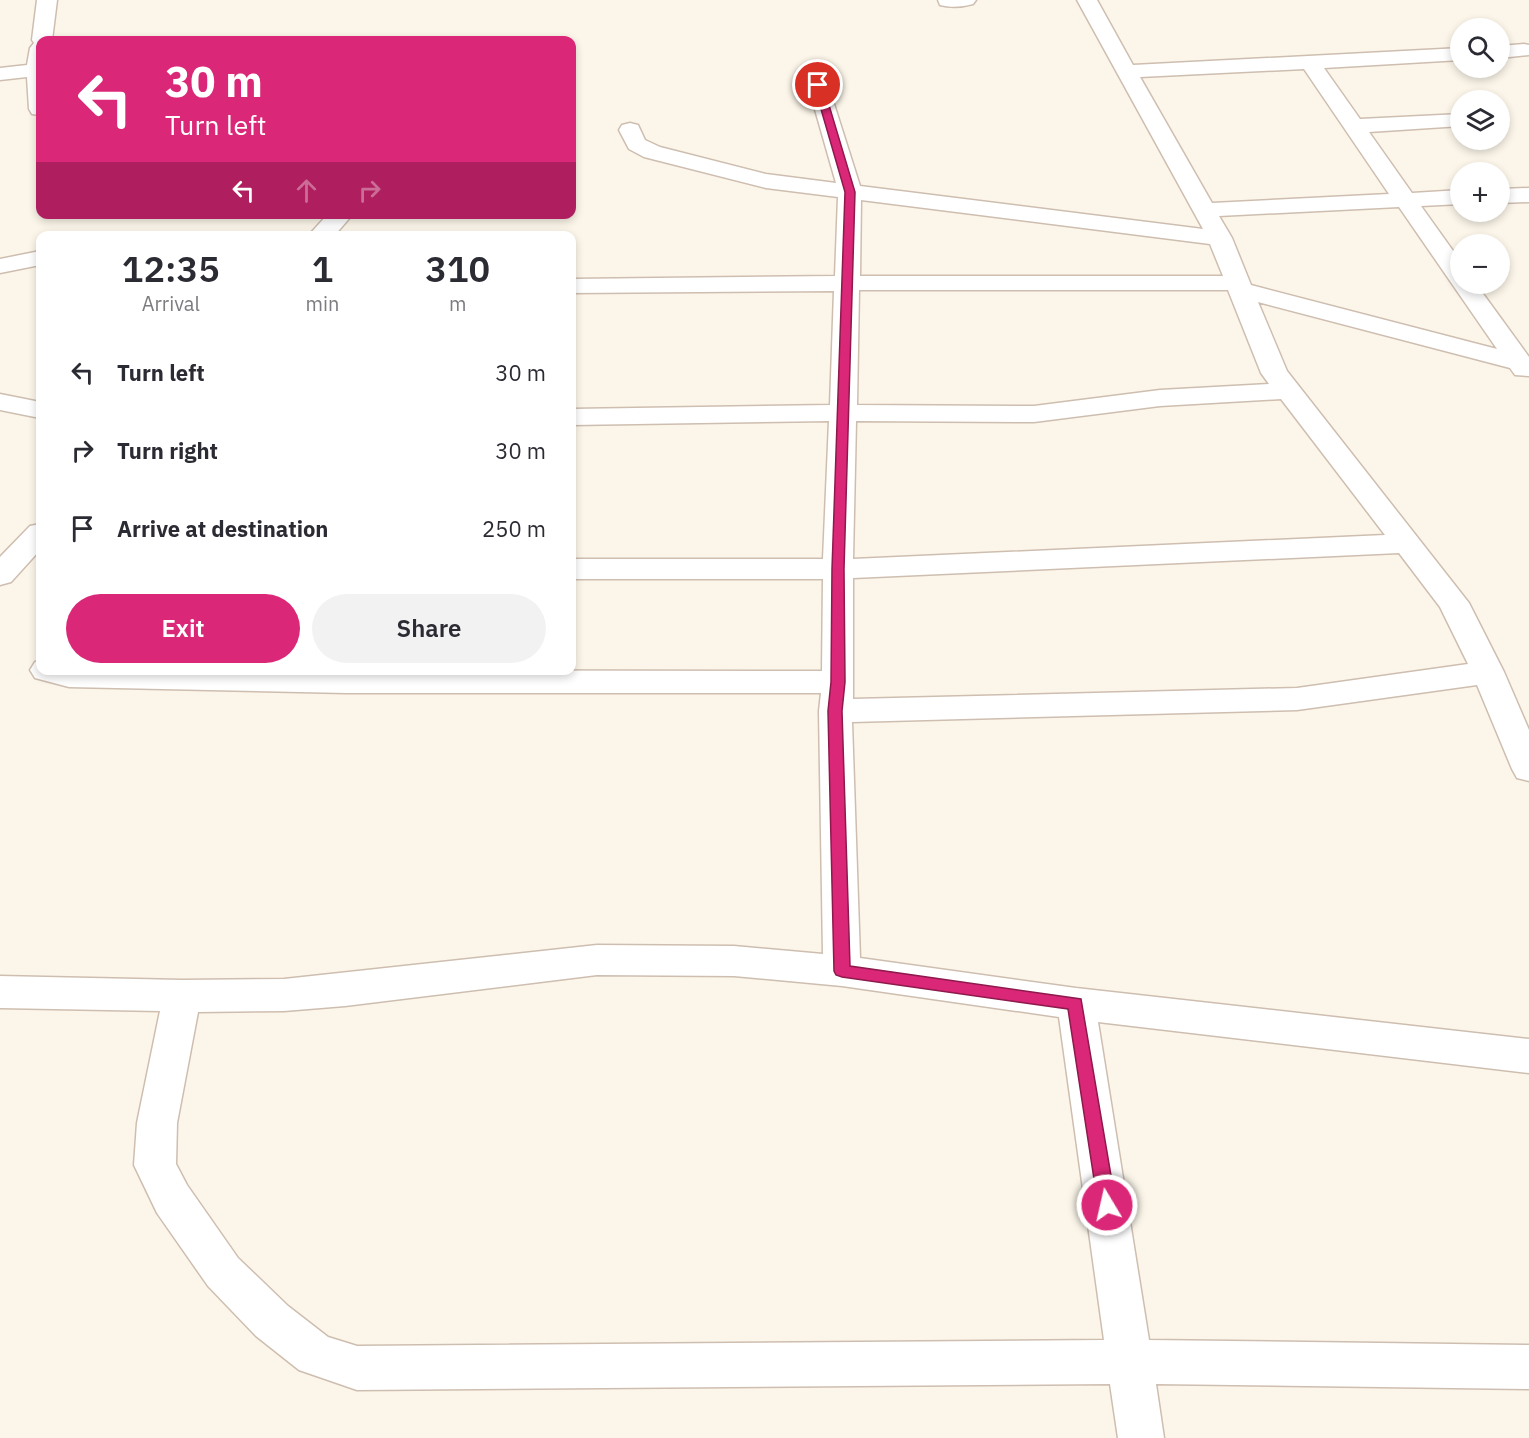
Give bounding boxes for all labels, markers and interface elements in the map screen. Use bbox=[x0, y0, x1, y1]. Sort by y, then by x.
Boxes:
map controls bbox=[1450, 18, 1510, 294]
button: search bbox=[1450, 18, 1510, 78]
text: 30 m bbox=[165, 54, 263, 109]
pin bbox=[792, 59, 843, 110]
icon: left bbox=[66, 60, 144, 138]
icon: arrive bbox=[801, 68, 834, 101]
button: layers bbox=[1450, 90, 1510, 150]
text: Turn left bbox=[165, 107, 266, 142]
button: + bbox=[1450, 162, 1510, 222]
icon: left bbox=[227, 174, 260, 207]
icon: ahead bbox=[290, 174, 323, 207]
icon: right bbox=[353, 174, 386, 207]
button: − bbox=[1450, 234, 1510, 294]
text: 12:35 bbox=[122, 245, 220, 292]
text: 1 bbox=[312, 245, 333, 292]
text: 310 bbox=[425, 245, 490, 292]
text: Arrival bbox=[142, 290, 200, 317]
text: min bbox=[306, 290, 339, 317]
text: m bbox=[449, 290, 466, 317]
icon: left bbox=[66, 356, 99, 389]
text: Turn left bbox=[117, 358, 205, 387]
text: 30 m bbox=[495, 358, 546, 387]
icon: right bbox=[66, 434, 99, 467]
text: Turn right bbox=[117, 436, 218, 465]
text: 30 m bbox=[495, 436, 546, 465]
icon: arrive bbox=[66, 512, 99, 545]
text: Arrive at destination bbox=[117, 514, 328, 543]
text: 250 m bbox=[482, 514, 546, 543]
button: Exit bbox=[66, 594, 300, 663]
button: Share bbox=[312, 594, 546, 663]
position arrow bbox=[1075, 1173, 1139, 1237]

